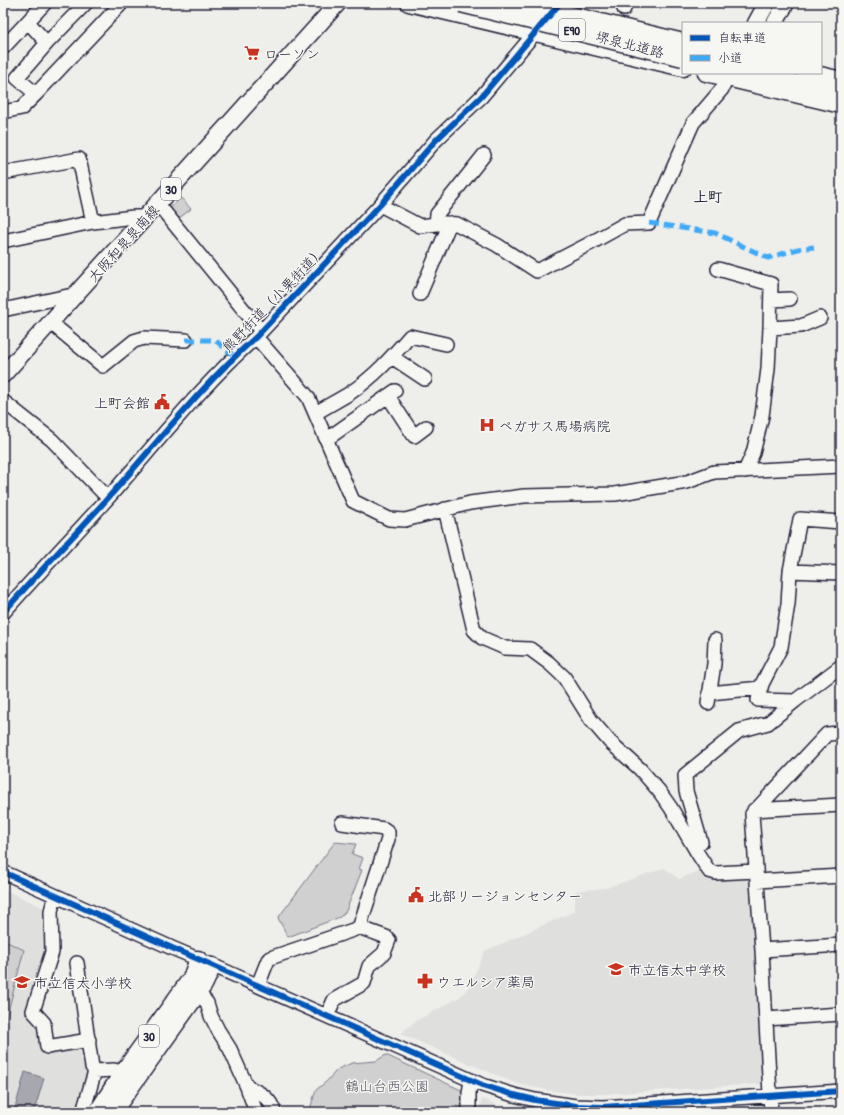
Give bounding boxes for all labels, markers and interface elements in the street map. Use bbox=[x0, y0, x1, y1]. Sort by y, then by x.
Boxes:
road number: E90 bbox=[559, 19, 585, 41]
legend bbox=[682, 22, 822, 74]
street label: 堺泉北道路 bbox=[594, 26, 666, 62]
text: 自転車道 bbox=[718, 29, 766, 46]
supermarket icon: ローソン bbox=[243, 44, 261, 62]
place label: ローソン bbox=[264, 44, 320, 63]
text: 小道 bbox=[718, 49, 742, 66]
road number: 30 bbox=[161, 178, 181, 200]
district label: 上町 bbox=[693, 186, 723, 207]
street label: 大阪和泉泉南線 bbox=[83, 200, 163, 286]
street label: 熊野街道（小栗街道） bbox=[218, 242, 328, 356]
place label: 上町会館 bbox=[94, 393, 150, 412]
public building icon: 上町会館 bbox=[153, 393, 171, 411]
hospital icon: ペガサス馬場病院 bbox=[478, 416, 496, 434]
place label: ペガサス馬場病院 bbox=[499, 416, 610, 435]
public building icon: 北部リージョンセンター bbox=[407, 886, 425, 904]
place label: 北部リージョンセンター bbox=[428, 886, 582, 905]
school or university icon: 市立信太中学校 bbox=[607, 960, 625, 978]
place label: 市立信太中学校 bbox=[628, 960, 726, 979]
pharmacy icon: ウエルシア薬局 bbox=[416, 972, 434, 990]
place label: ウエルシア薬局 bbox=[437, 972, 535, 991]
school or university icon: 市立信太小学校 bbox=[13, 973, 31, 991]
place label: 市立信太小学校 bbox=[34, 973, 132, 992]
road number: 30 bbox=[139, 1025, 159, 1047]
park label: 鶴山台西公園 bbox=[345, 1076, 429, 1095]

